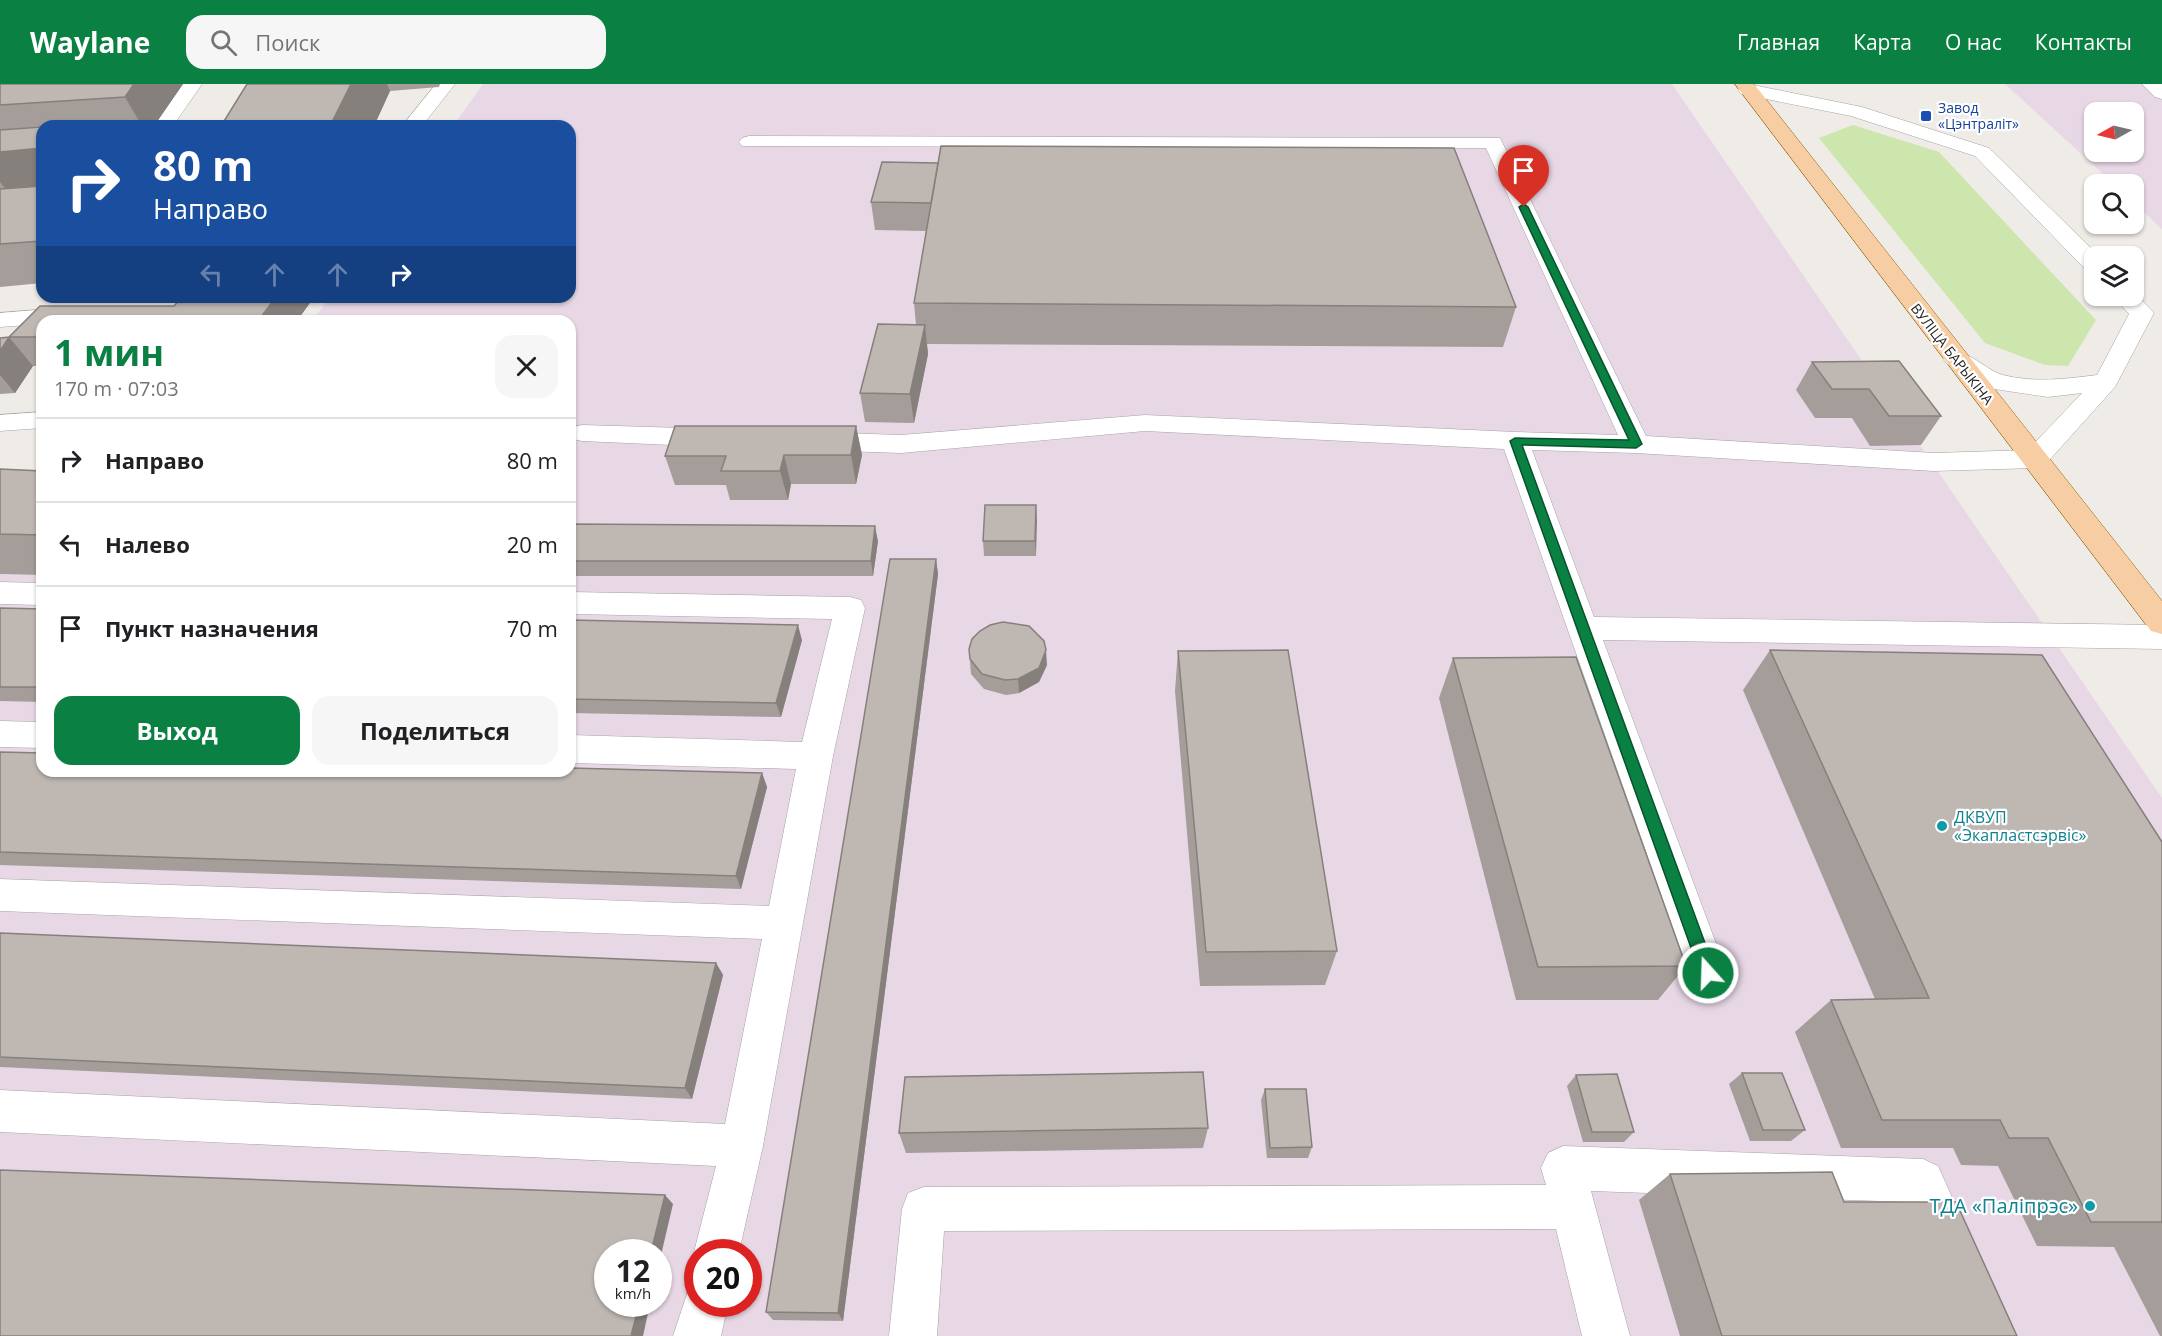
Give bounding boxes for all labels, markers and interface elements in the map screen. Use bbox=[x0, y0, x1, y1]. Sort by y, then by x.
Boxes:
search box bbox=[186, 15, 606, 69]
text: Waylane bbox=[30, 23, 150, 61]
icon: search bbox=[207, 26, 240, 59]
text: Поиск bbox=[255, 27, 320, 57]
text: Главная bbox=[1737, 28, 1820, 56]
text: Карта bbox=[1853, 28, 1912, 56]
text: О нас bbox=[1945, 28, 2002, 56]
text: Контакты bbox=[2035, 28, 2132, 56]
place label: Завод «Цэнтраліт» bbox=[1938, 98, 2019, 133]
north arrow bbox=[2084, 102, 2144, 162]
map controls bbox=[2084, 102, 2144, 306]
marker: Завод «Цэнтраліт» bbox=[1919, 109, 1933, 123]
text: 80 m bbox=[153, 136, 253, 193]
icon: right bbox=[54, 144, 132, 222]
pin bbox=[1498, 145, 1549, 207]
icon: arrive bbox=[1507, 154, 1540, 187]
button: search bbox=[2084, 174, 2144, 234]
text: Направо bbox=[153, 190, 268, 227]
button: layers bbox=[2084, 246, 2144, 306]
icon: left bbox=[195, 258, 228, 291]
icon: ahead bbox=[258, 258, 291, 291]
icon: ahead bbox=[321, 258, 354, 291]
icon: right bbox=[384, 258, 417, 291]
street label: ВУЛІЦА БАРЫКІНА bbox=[1907, 299, 1998, 408]
text: 1 мин bbox=[54, 328, 164, 377]
button: close bbox=[495, 335, 558, 398]
text: 170 m · 07:03 bbox=[54, 375, 179, 402]
icon: right bbox=[54, 444, 87, 477]
text: Направо bbox=[105, 445, 204, 475]
text: 80 m bbox=[507, 445, 558, 475]
icon: left bbox=[54, 528, 87, 561]
text: Налево bbox=[105, 529, 190, 559]
text: 20 m bbox=[507, 529, 558, 559]
icon: arrive bbox=[54, 612, 87, 645]
text: Пункт назначения bbox=[105, 613, 319, 643]
text: 70 m bbox=[507, 613, 558, 643]
button: Выход bbox=[54, 696, 300, 765]
button: Поделиться bbox=[312, 696, 558, 765]
place label: ДКВУП «Экапластсэрвіс» bbox=[1954, 806, 2087, 846]
marker: ДКВУП «Экапластсэрвіс» bbox=[1935, 819, 1949, 833]
position arrow bbox=[1676, 941, 1740, 1005]
place label: ТДА «Паліпрэс» bbox=[1929, 1192, 2078, 1219]
marker: ТДА «Паліпрэс» bbox=[2083, 1199, 2097, 1213]
speed limit sign: 20 bbox=[684, 1239, 762, 1317]
text: 12 bbox=[616, 1250, 650, 1291]
text: km/h bbox=[615, 1283, 651, 1303]

